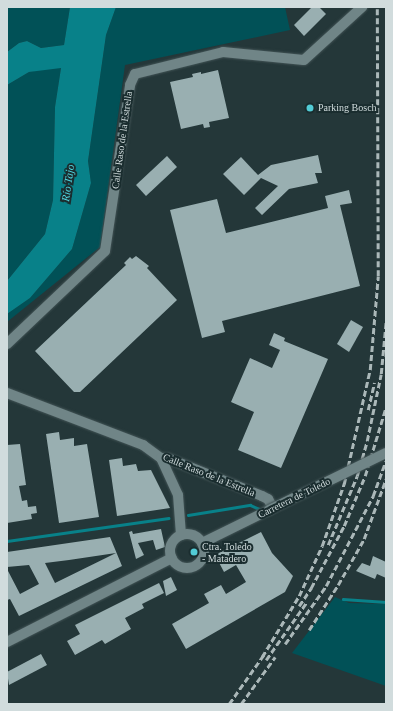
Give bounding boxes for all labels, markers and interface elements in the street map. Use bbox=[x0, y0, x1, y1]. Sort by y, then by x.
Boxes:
street label: Calle Raso de la Estrella bbox=[109, 90, 135, 190]
place label: Parking Bosch bbox=[318, 102, 377, 114]
marker: Parking Bosch bbox=[305, 103, 315, 113]
water label: Río Tajo bbox=[59, 164, 77, 202]
street label: Calle Raso de la Estrella bbox=[161, 451, 257, 499]
street label: Carretera de Toledo bbox=[256, 475, 332, 521]
place label: Ctra. Toledo - Matadero bbox=[202, 540, 252, 564]
marker: Ctra. Toledo - Matadero bbox=[189, 547, 199, 557]

